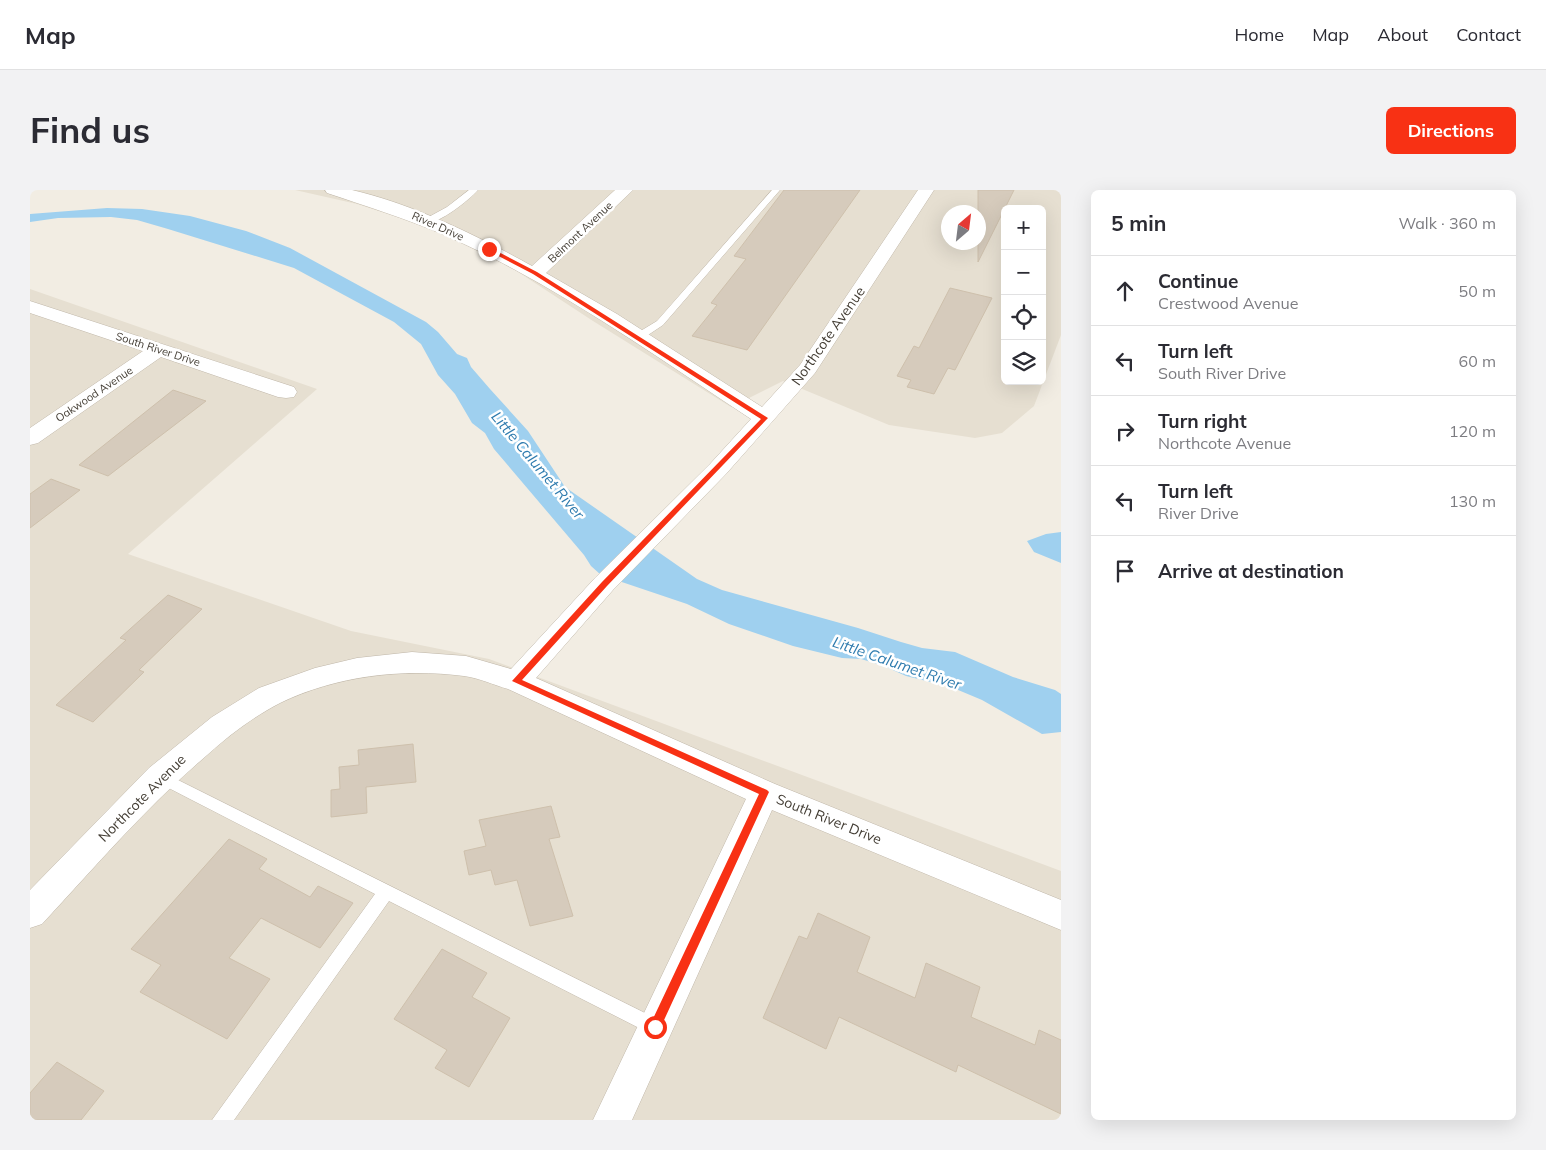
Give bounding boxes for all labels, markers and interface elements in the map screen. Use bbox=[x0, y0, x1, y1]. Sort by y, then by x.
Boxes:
text: Map bbox=[25, 20, 76, 50]
text: Home bbox=[1234, 23, 1284, 46]
text: Map bbox=[1312, 23, 1349, 46]
text: About bbox=[1377, 23, 1428, 46]
text: Contact bbox=[1456, 23, 1521, 46]
button: Directions bbox=[1386, 107, 1516, 154]
text: Find us bbox=[30, 108, 150, 152]
street label: Belmont Avenue bbox=[545, 198, 615, 266]
north arrow bbox=[941, 205, 986, 250]
map controls bbox=[1001, 205, 1046, 385]
button: + bbox=[1001, 205, 1046, 250]
street label: River Drive bbox=[410, 208, 466, 244]
text: 5 min bbox=[1111, 210, 1166, 236]
text: Walk · 360 m bbox=[1398, 213, 1496, 233]
route end bbox=[478, 238, 501, 261]
button: − bbox=[1001, 250, 1046, 295]
text: Continue bbox=[1158, 269, 1238, 293]
icon: ahead bbox=[1111, 277, 1139, 305]
text: 50 m bbox=[1459, 281, 1496, 301]
street label: Northcote Avenue bbox=[787, 283, 869, 389]
text: Crestwood Avenue bbox=[1158, 293, 1298, 313]
button: locate bbox=[1001, 295, 1046, 340]
street label: South River Drive bbox=[114, 329, 202, 369]
text: Turn left bbox=[1158, 339, 1233, 363]
button: layers bbox=[1001, 340, 1046, 385]
icon: left bbox=[1111, 347, 1139, 375]
text: 60 m bbox=[1459, 351, 1496, 371]
street label: Oakwood Avenue bbox=[53, 363, 135, 425]
text: South River Drive bbox=[1158, 363, 1286, 383]
water label: Little Calumet River bbox=[487, 407, 589, 523]
text: Turn right bbox=[1158, 409, 1247, 433]
icon: right bbox=[1111, 417, 1139, 445]
text: 120 m bbox=[1449, 421, 1496, 441]
text: Northcote Avenue bbox=[1158, 433, 1291, 453]
text: Turn left bbox=[1158, 479, 1233, 503]
icon: left bbox=[1111, 487, 1139, 515]
text: 130 m bbox=[1449, 491, 1496, 511]
text: River Drive bbox=[1158, 503, 1239, 523]
icon: arrive bbox=[1111, 557, 1139, 585]
text: Arrive at destination bbox=[1158, 559, 1344, 583]
water label: Little Calumet River bbox=[830, 632, 964, 694]
street label: Northcote Avenue bbox=[94, 750, 190, 846]
street label: South River Drive bbox=[774, 790, 884, 848]
route start bbox=[644, 1016, 667, 1039]

